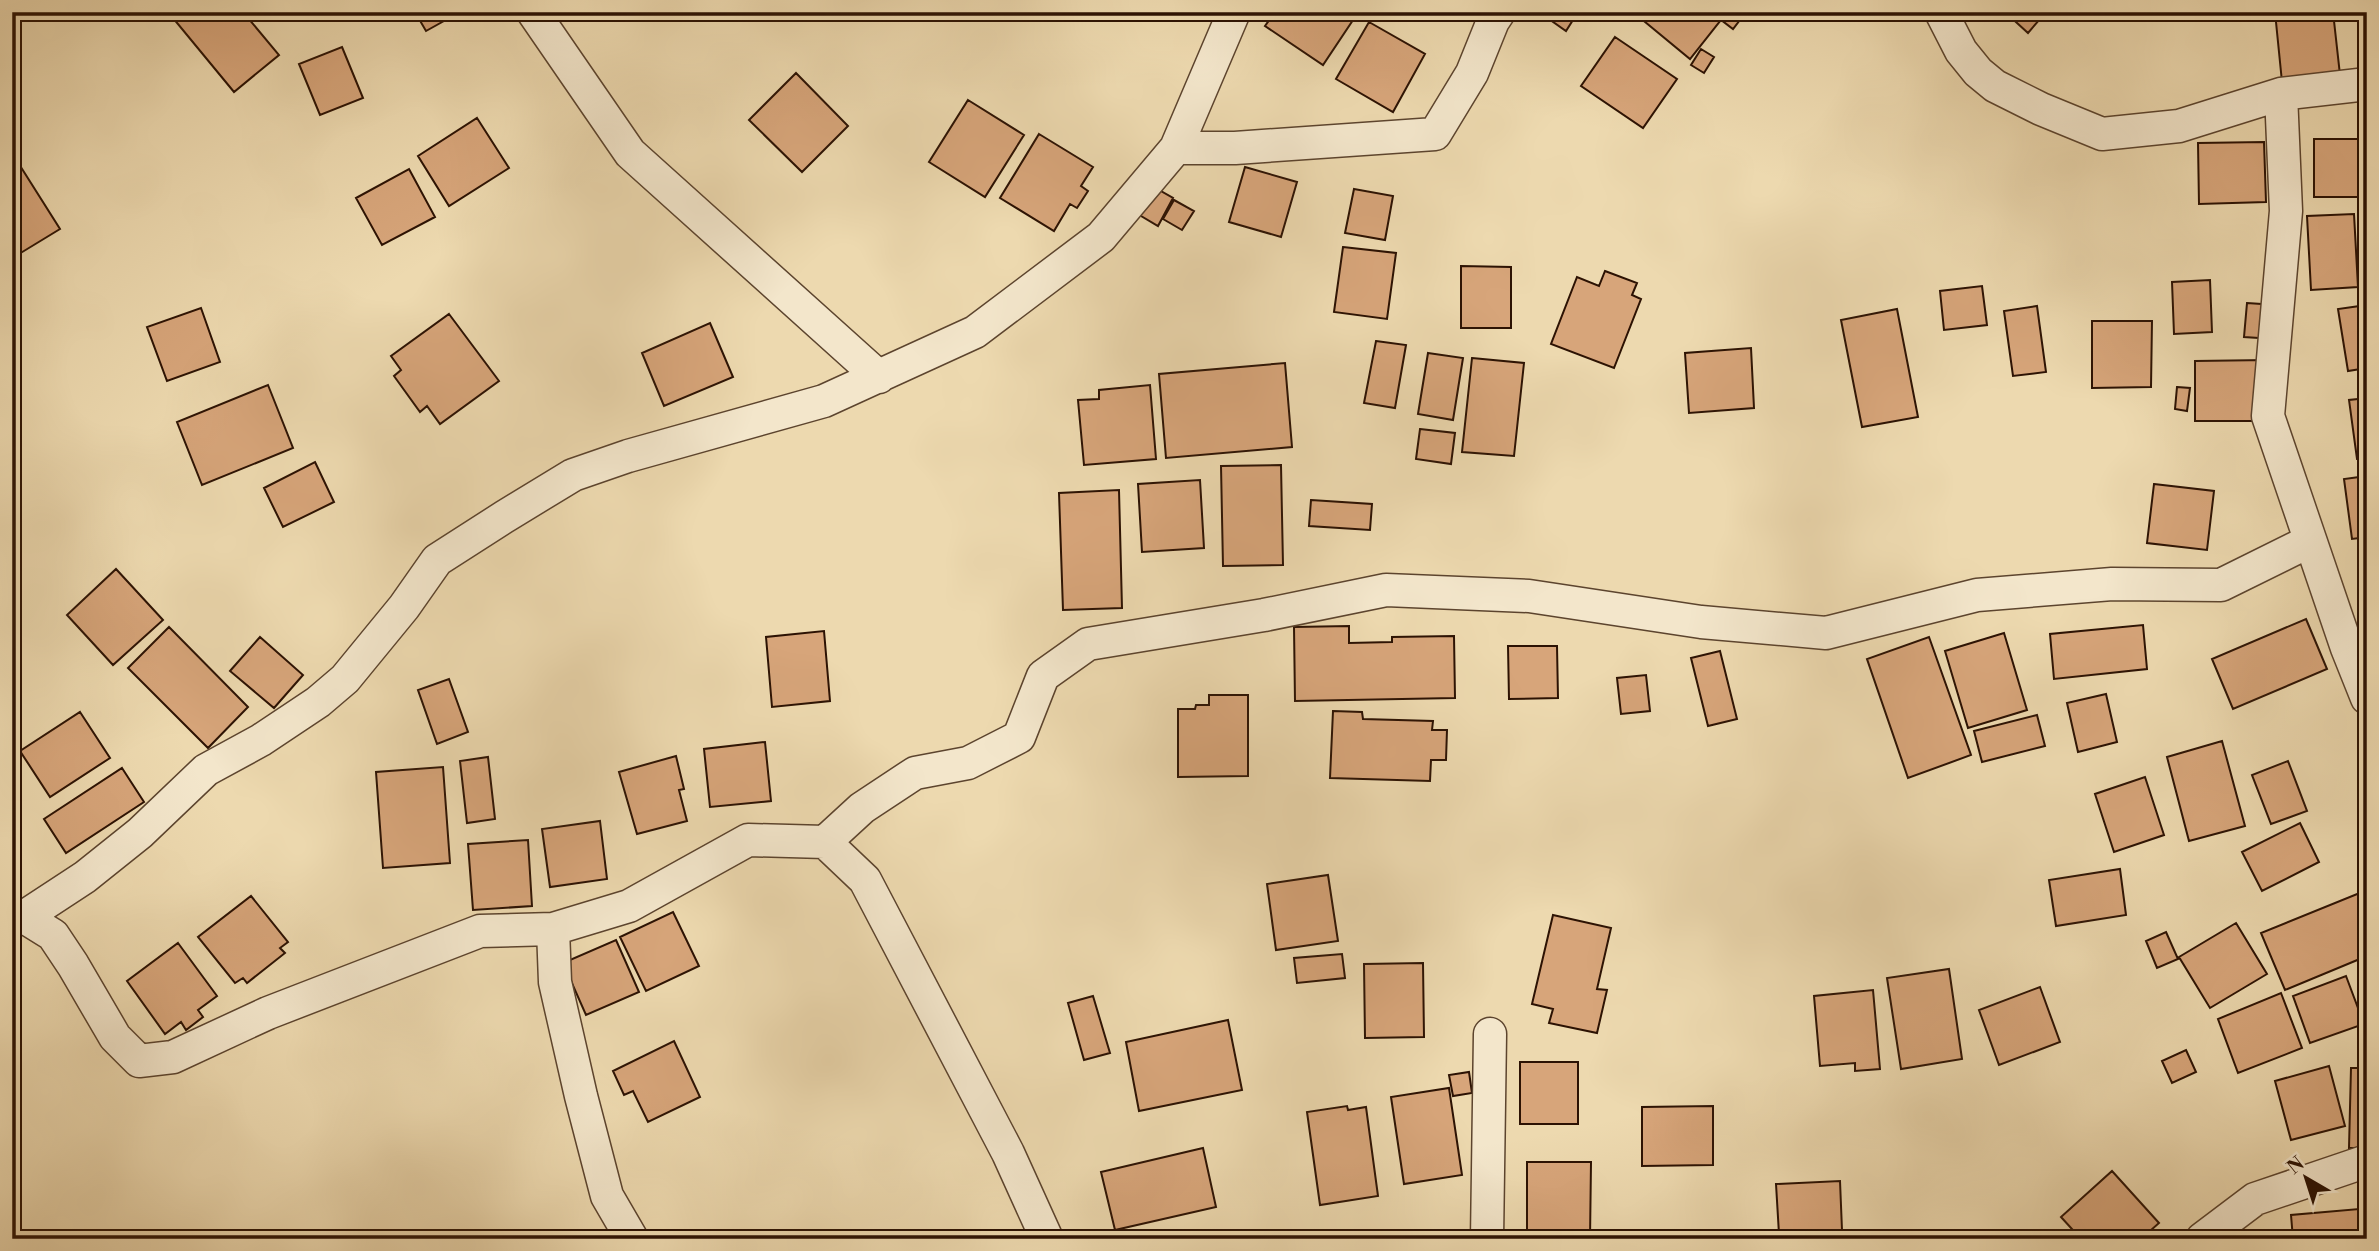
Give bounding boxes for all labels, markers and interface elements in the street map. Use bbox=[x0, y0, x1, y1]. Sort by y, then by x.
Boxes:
north arrow bbox=[2270, 1142, 2340, 1212]
text: N bbox=[2283, 1152, 2309, 1180]

